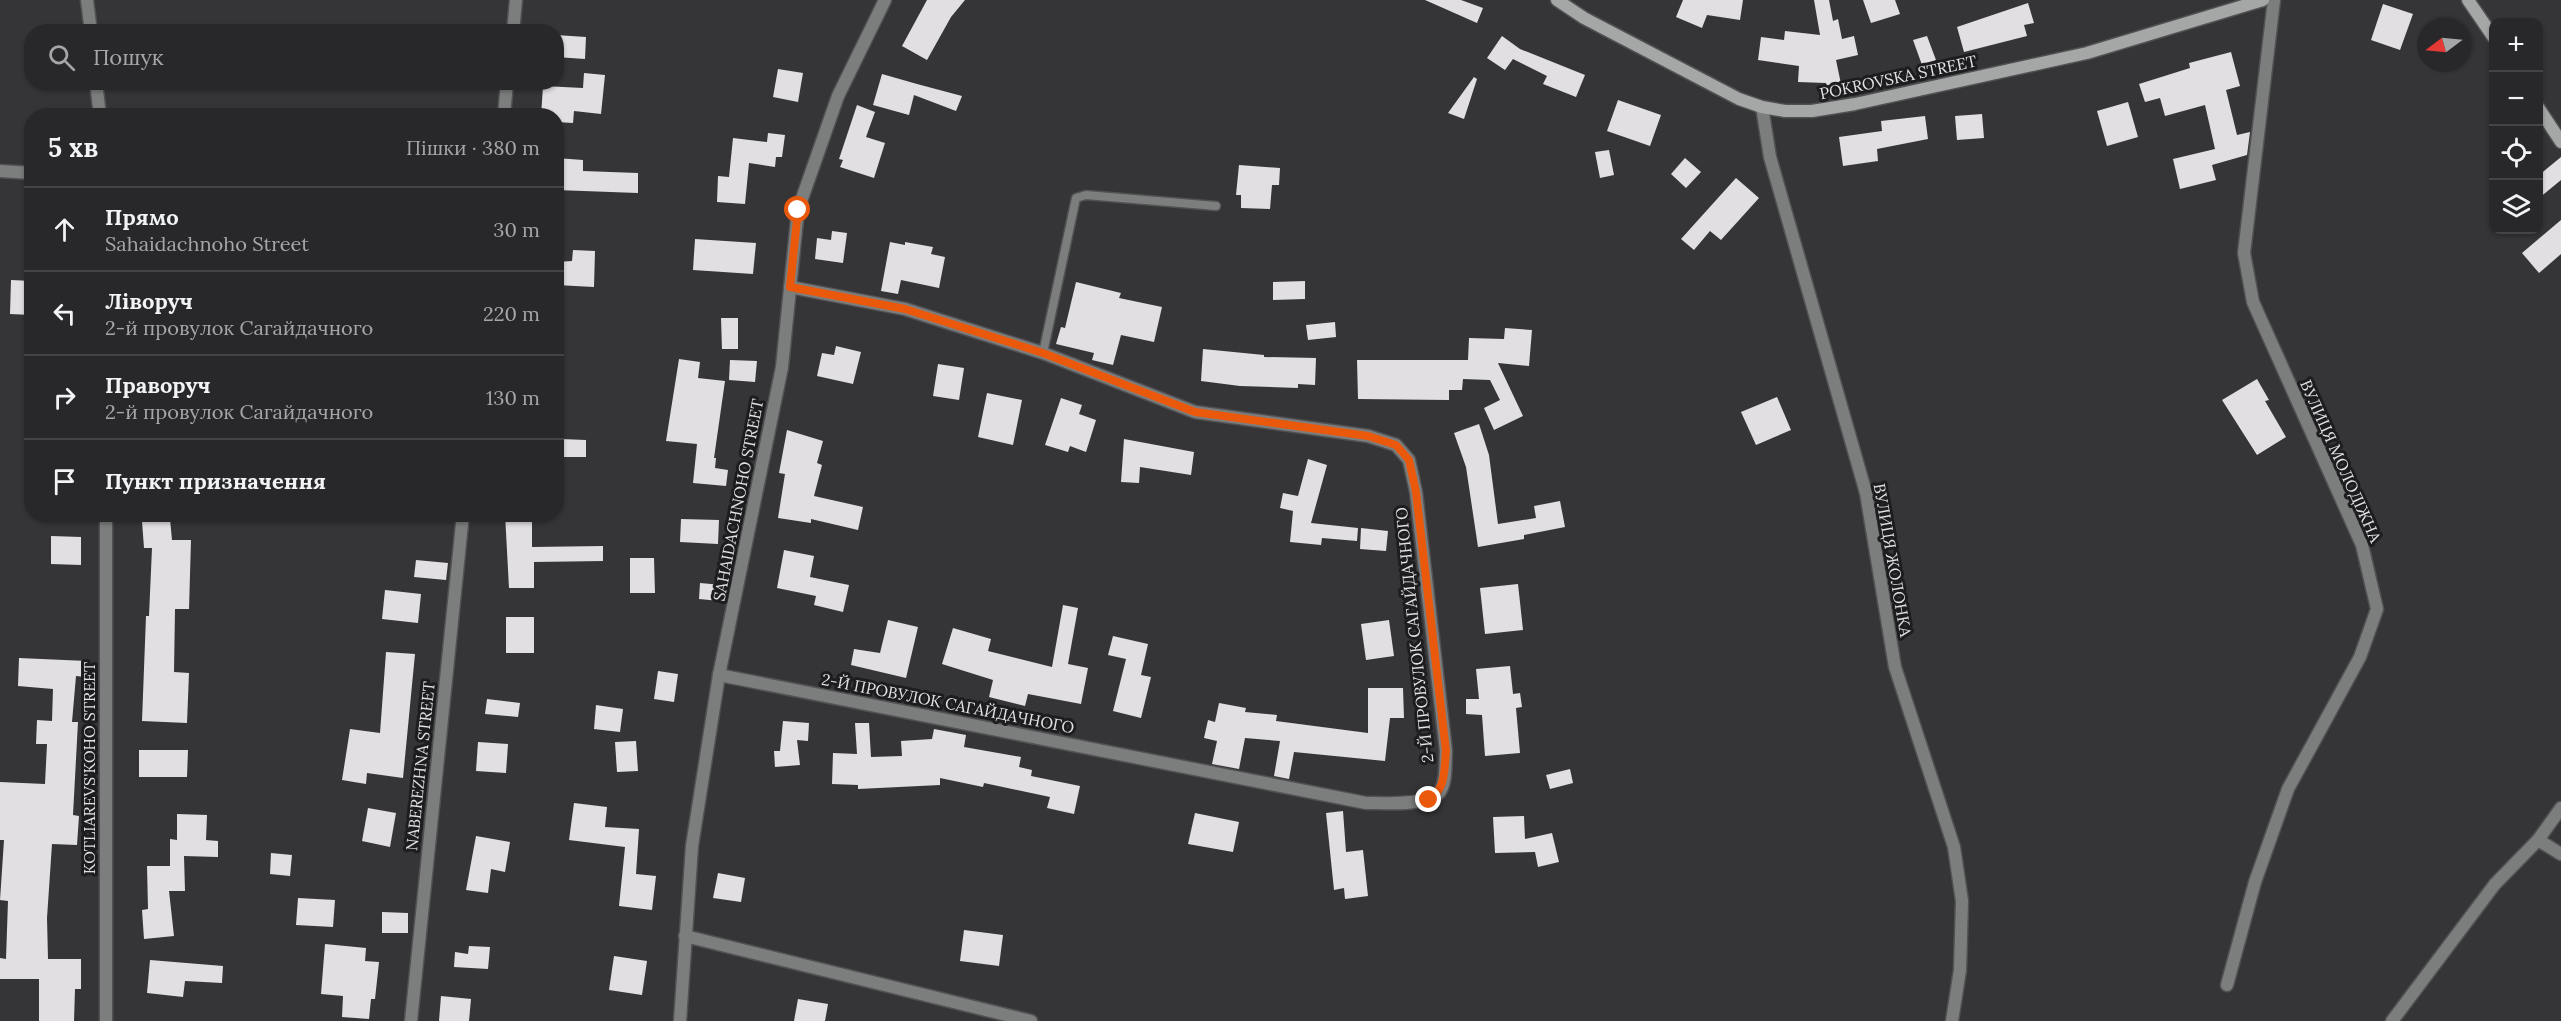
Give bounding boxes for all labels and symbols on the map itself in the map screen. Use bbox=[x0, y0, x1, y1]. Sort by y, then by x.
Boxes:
north arrow bbox=[2417, 18, 2471, 72]
street label: POKROVSKA STREET bbox=[1818, 51, 1978, 103]
route start bbox=[784, 196, 810, 222]
street label: ВУЛИЦЯ МОЛОДІЖНА bbox=[2296, 377, 2386, 546]
street label: SAHAIDACHNOHO STREET bbox=[709, 397, 767, 603]
street label: ВУЛИЦЯ ЖОЛОНКА bbox=[1870, 482, 1917, 639]
street label: 2-Й ПРОВУЛОК САГАЙДАЧНОГО bbox=[1391, 506, 1437, 764]
street label: KOTLIAREVS'KOHO STREET bbox=[79, 662, 99, 874]
street label: 2-Й ПРОВУЛОК САГАЙДАЧНОГО bbox=[820, 669, 1076, 737]
street label: NABEREZHNA STREET bbox=[401, 680, 439, 852]
route end bbox=[1415, 786, 1441, 812]

